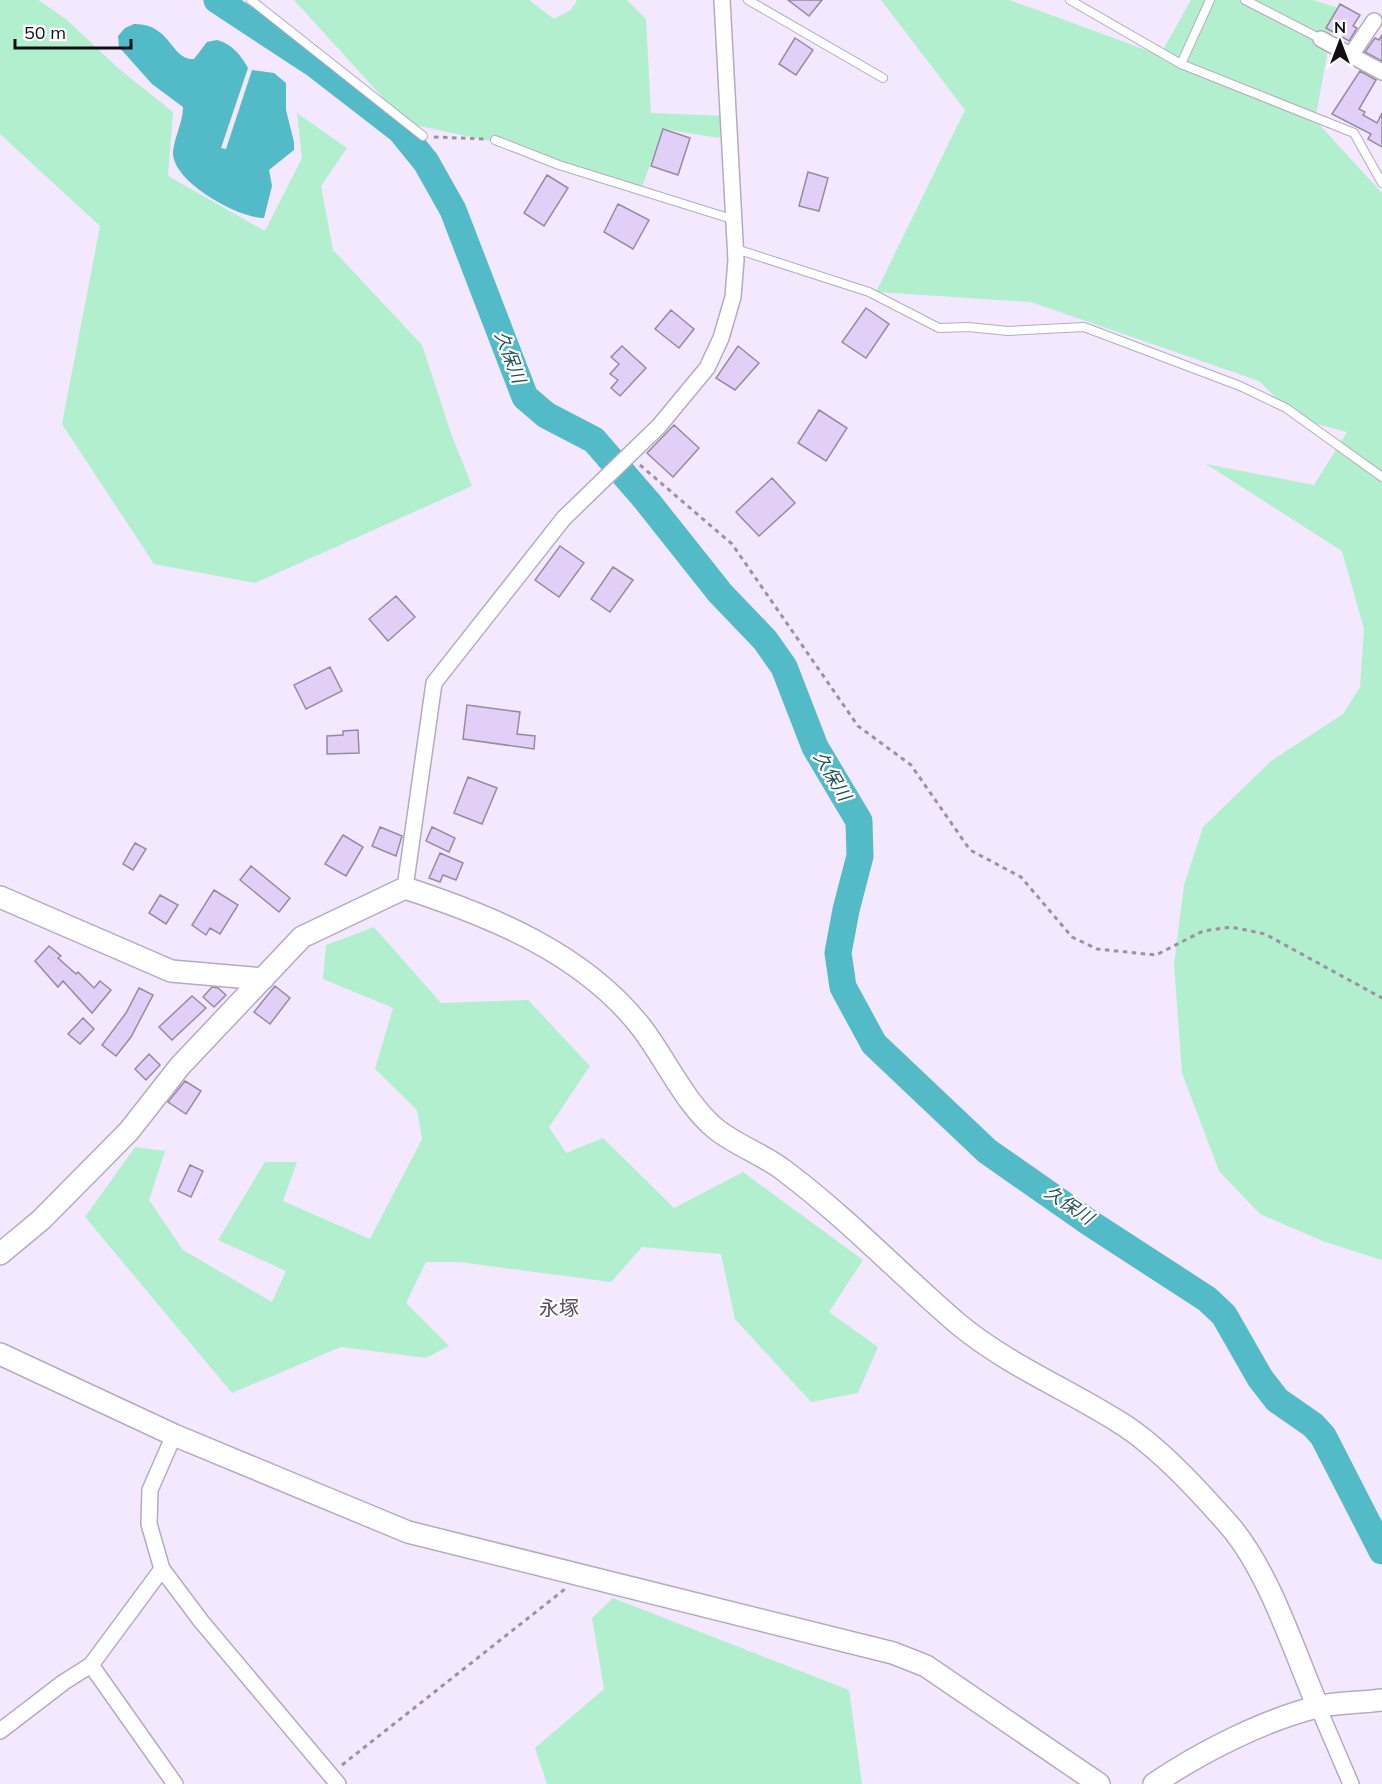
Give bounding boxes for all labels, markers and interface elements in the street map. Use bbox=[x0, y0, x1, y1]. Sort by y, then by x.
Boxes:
scale bar bbox=[15, 12, 130, 50]
north arrow bbox=[1310, 12, 1370, 72]
text: N bbox=[1334, 17, 1346, 37]
text: 50 m bbox=[24, 21, 66, 44]
water label: 久保川 bbox=[490, 327, 532, 388]
water label: 久保川 bbox=[809, 747, 857, 807]
water label: 久保川 bbox=[1040, 1180, 1100, 1230]
district label: 永塚 bbox=[539, 1295, 579, 1320]

